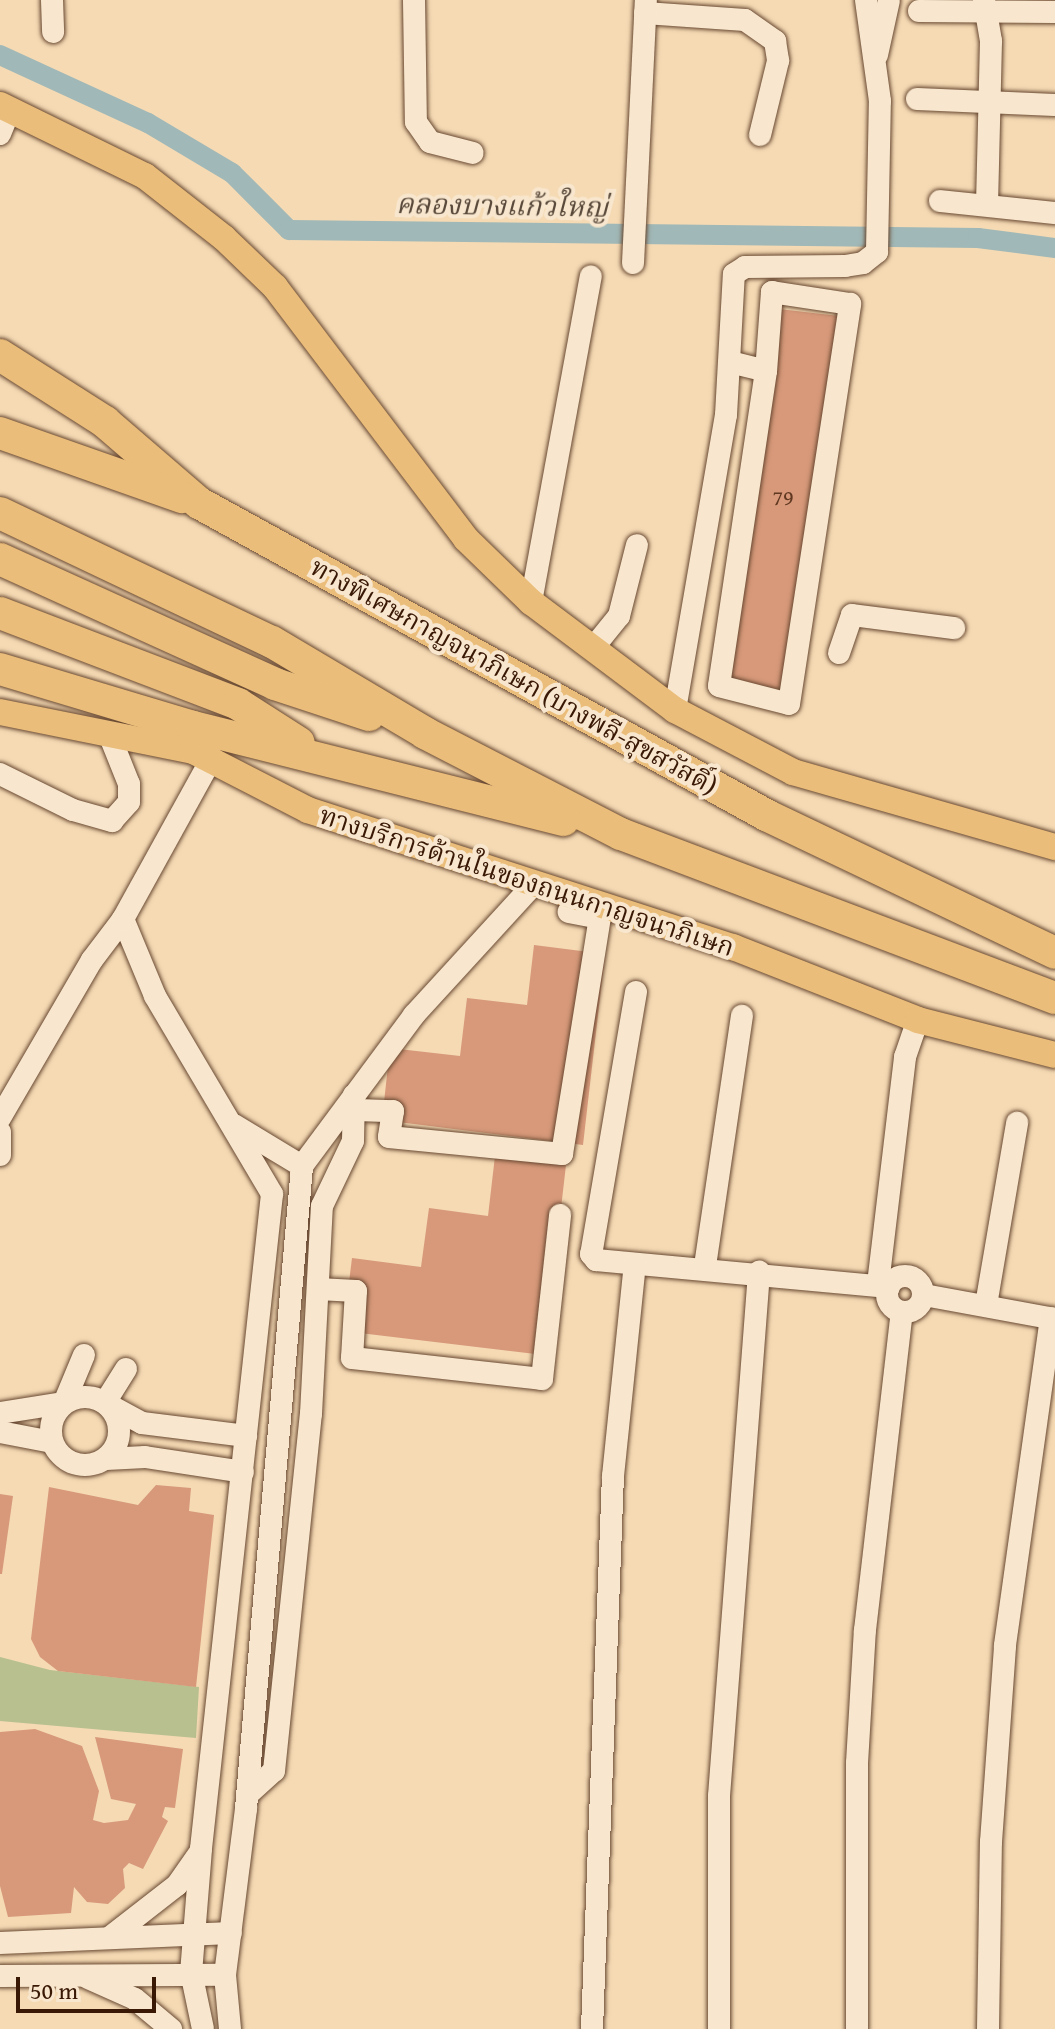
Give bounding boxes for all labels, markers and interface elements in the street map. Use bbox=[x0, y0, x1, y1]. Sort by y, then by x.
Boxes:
water label: คลองบางแก้วใหญ่ bbox=[396, 186, 608, 224]
house number: 79 bbox=[772, 485, 794, 511]
street label: ทางพิเศษกาญจนาภิเษก (บางพลี-สุขสวัสดิ์) bbox=[305, 551, 723, 801]
street label: ทางบริการด้านในของถนนกาญจนาภิเษก bbox=[316, 799, 738, 963]
scale bar bbox=[20, 1961, 160, 2011]
text: 50 m bbox=[30, 1973, 78, 2008]

